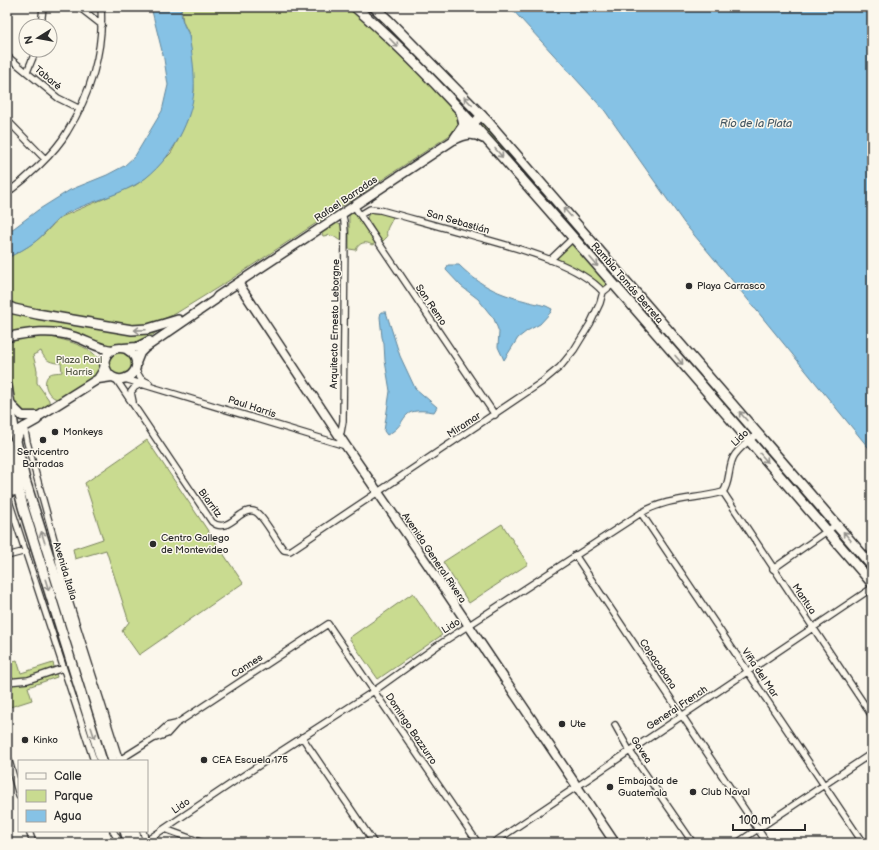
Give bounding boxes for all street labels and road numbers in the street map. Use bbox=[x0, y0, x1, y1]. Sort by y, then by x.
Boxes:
street label: Tabaré bbox=[32, 63, 64, 93]
street label: Rafael Barradas bbox=[312, 173, 380, 225]
street label: San Sebastián bbox=[425, 207, 491, 237]
street label: Rambla Tomás Berreta bbox=[589, 240, 666, 326]
street label: Arquitecto Ernesto Leborgne bbox=[328, 259, 342, 389]
street label: San Remo bbox=[413, 282, 449, 328]
street label: Paul Harris bbox=[227, 394, 277, 420]
street label: Miramar bbox=[445, 410, 483, 440]
street label: Lido bbox=[729, 427, 751, 449]
street label: Biarritz bbox=[196, 486, 224, 520]
street label: Avenida General Rivera bbox=[399, 511, 469, 606]
street label: Avenida Italia bbox=[50, 540, 80, 602]
street label: Mantua bbox=[789, 581, 819, 617]
street label: Lido bbox=[440, 616, 463, 636]
street label: Copacabana bbox=[637, 637, 679, 692]
street label: Viña del Mar bbox=[739, 646, 781, 700]
street label: Cannes bbox=[229, 651, 265, 681]
street label: General French bbox=[644, 683, 710, 733]
street label: Domingo Bazzurro bbox=[383, 691, 440, 767]
street label: Gavea bbox=[628, 734, 654, 766]
street label: Lido bbox=[170, 795, 193, 816]

